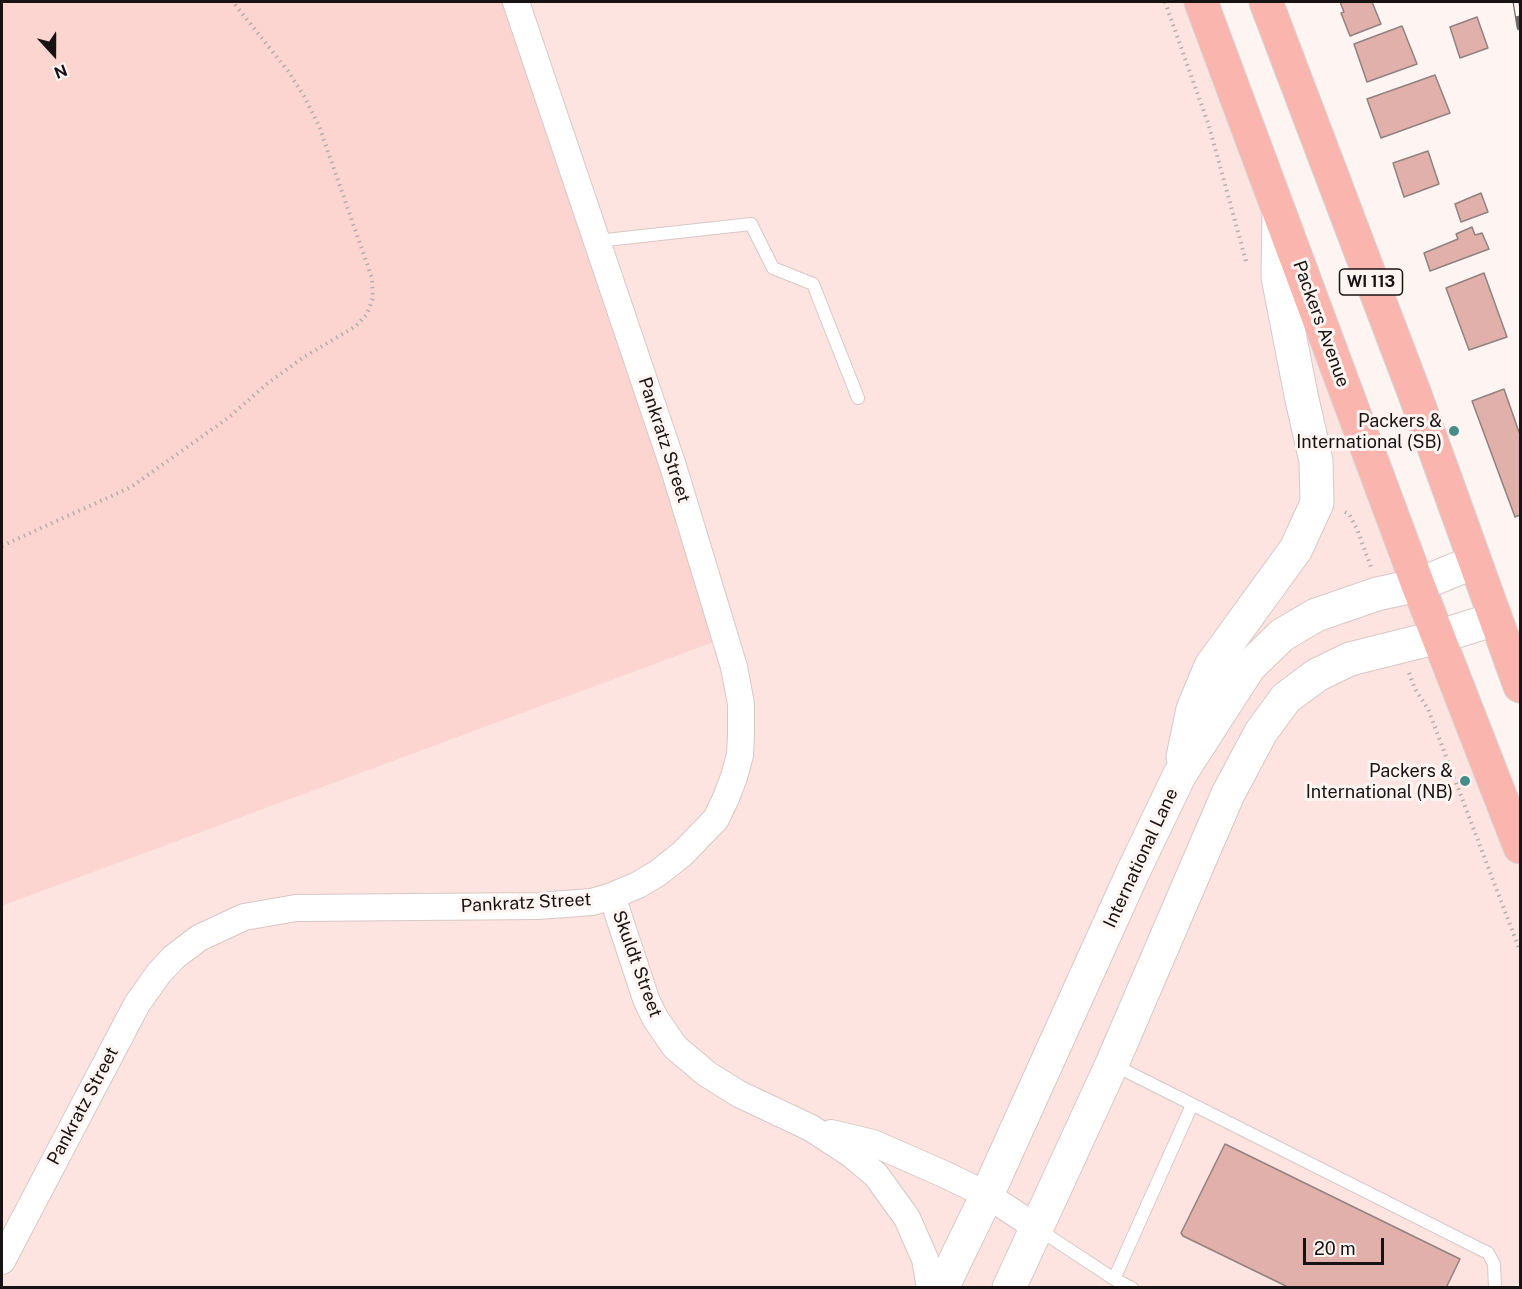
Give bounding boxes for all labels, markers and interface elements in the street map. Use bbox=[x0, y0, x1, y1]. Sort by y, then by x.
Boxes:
north arrow bbox=[24, 24, 84, 84]
text: N bbox=[51, 60, 70, 82]
street label: Packers Avenue bbox=[1288, 258, 1354, 390]
road number: WI 113 bbox=[1340, 269, 1402, 295]
street label: Pankratz Street bbox=[634, 375, 694, 505]
place label: Packers & International (SB) bbox=[1296, 410, 1442, 452]
marker: Packers & International (SB) bbox=[1447, 424, 1461, 438]
place label: Packers & International (NB) bbox=[1306, 760, 1453, 802]
marker: Packers & International (NB) bbox=[1458, 774, 1472, 788]
street label: International Lane bbox=[1099, 785, 1183, 931]
street label: Pankratz Street bbox=[460, 889, 592, 917]
street label: Skuldt Street bbox=[608, 908, 666, 1020]
street label: Pankratz Street bbox=[43, 1043, 123, 1169]
scale bar bbox=[1306, 1226, 1387, 1264]
text: 20 m bbox=[1314, 1238, 1356, 1259]

